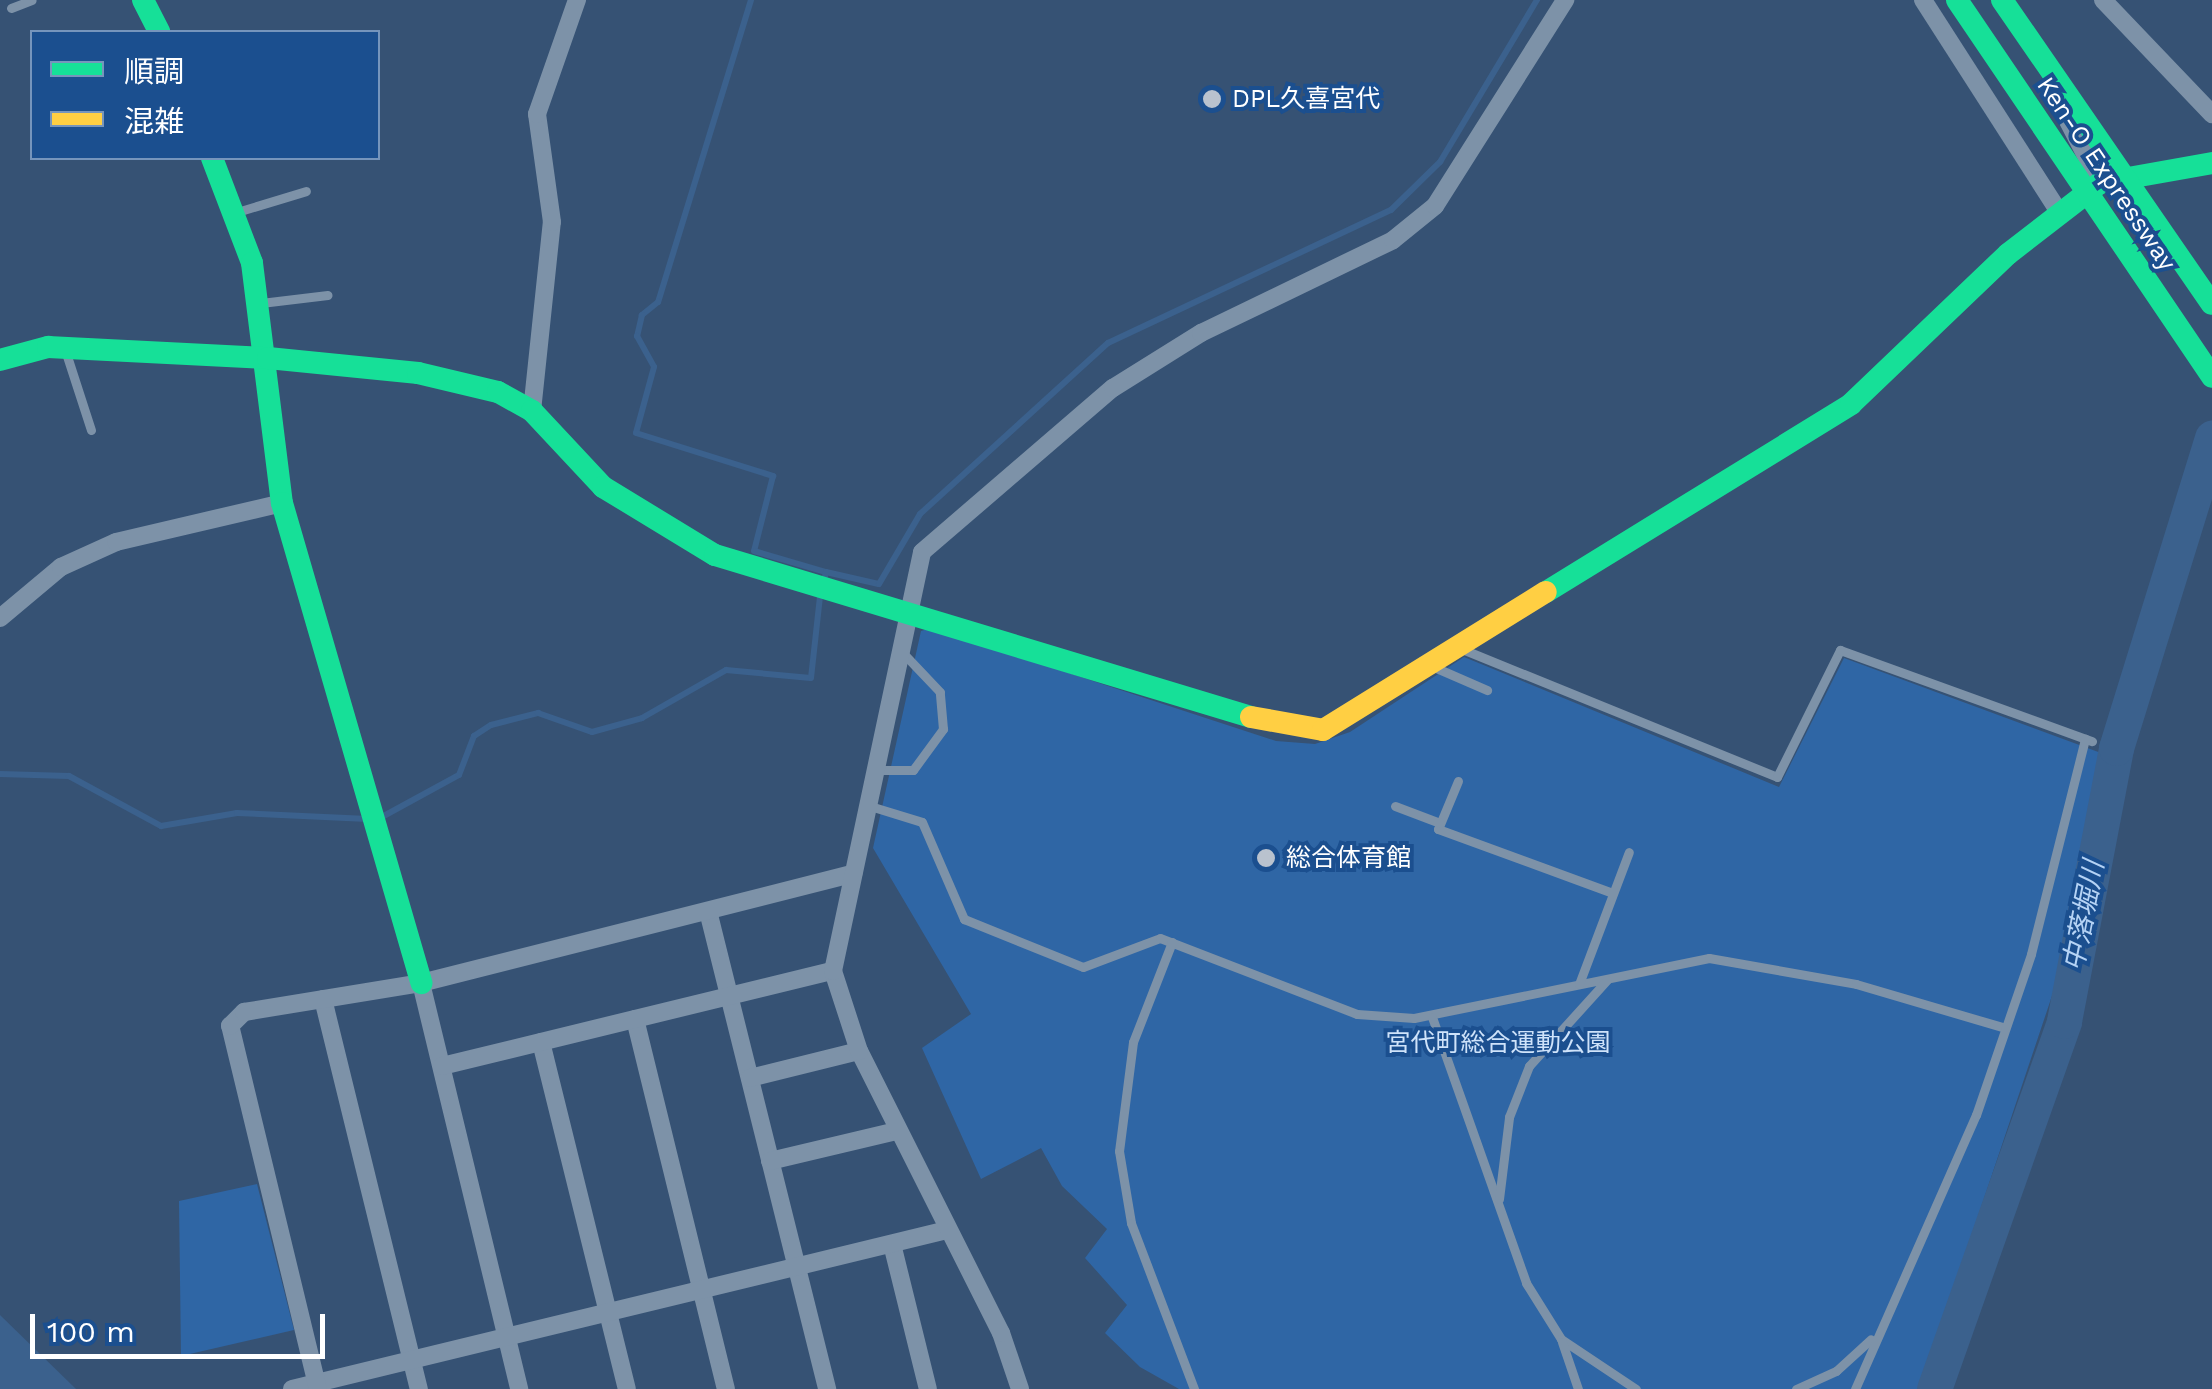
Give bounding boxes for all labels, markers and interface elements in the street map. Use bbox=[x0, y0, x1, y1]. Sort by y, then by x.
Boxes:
legend bbox=[30, 30, 380, 160]
text: 順調 bbox=[124, 54, 184, 89]
street label: Ken-O Expressway bbox=[2030, 72, 2182, 276]
place label: DPL久喜宮代 bbox=[1232, 84, 1380, 114]
marker: DPL久喜宮代 bbox=[1201, 88, 1223, 110]
text: 混雑 bbox=[124, 104, 184, 139]
place label: 総合体育館 bbox=[1286, 843, 1411, 873]
marker: 総合体育館 bbox=[1255, 847, 1277, 869]
water label: 中落堀川 bbox=[2057, 858, 2111, 974]
park label: 宮代町総合運動公園 bbox=[1386, 1028, 1610, 1058]
scale bar bbox=[35, 1294, 330, 1356]
text: 100 m bbox=[47, 1314, 135, 1349]

